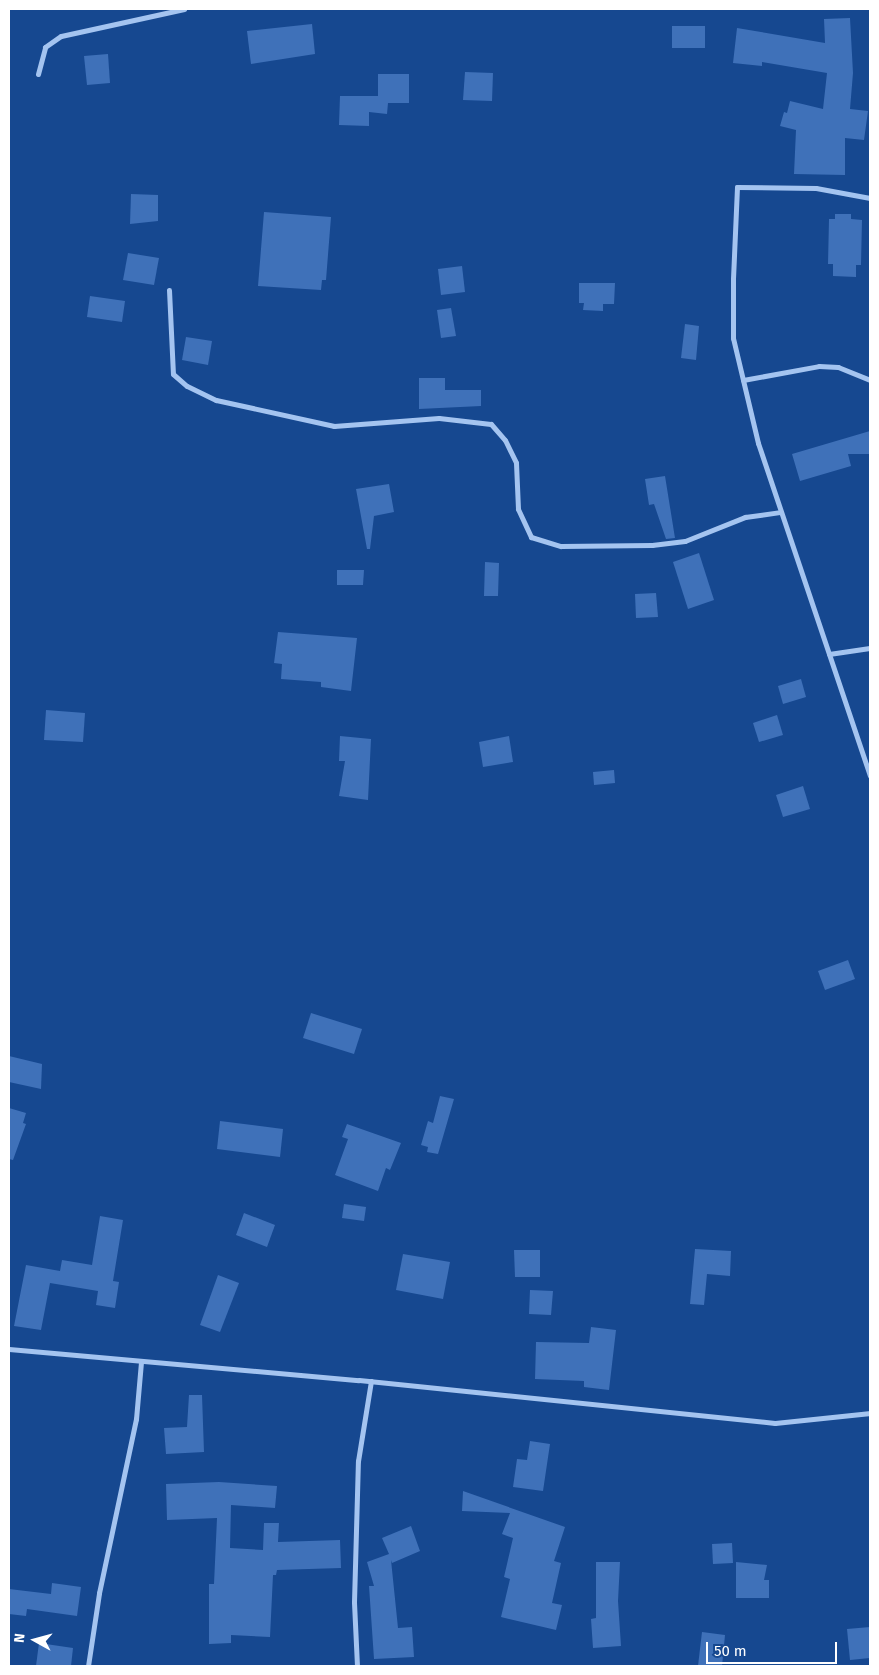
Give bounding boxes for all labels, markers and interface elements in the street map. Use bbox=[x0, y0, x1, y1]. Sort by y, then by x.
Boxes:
north arrow bbox=[10, 1615, 60, 1665]
text: N bbox=[11, 1632, 29, 1644]
scale bar bbox=[709, 1632, 840, 1664]
text: 50 m bbox=[714, 1642, 747, 1660]

